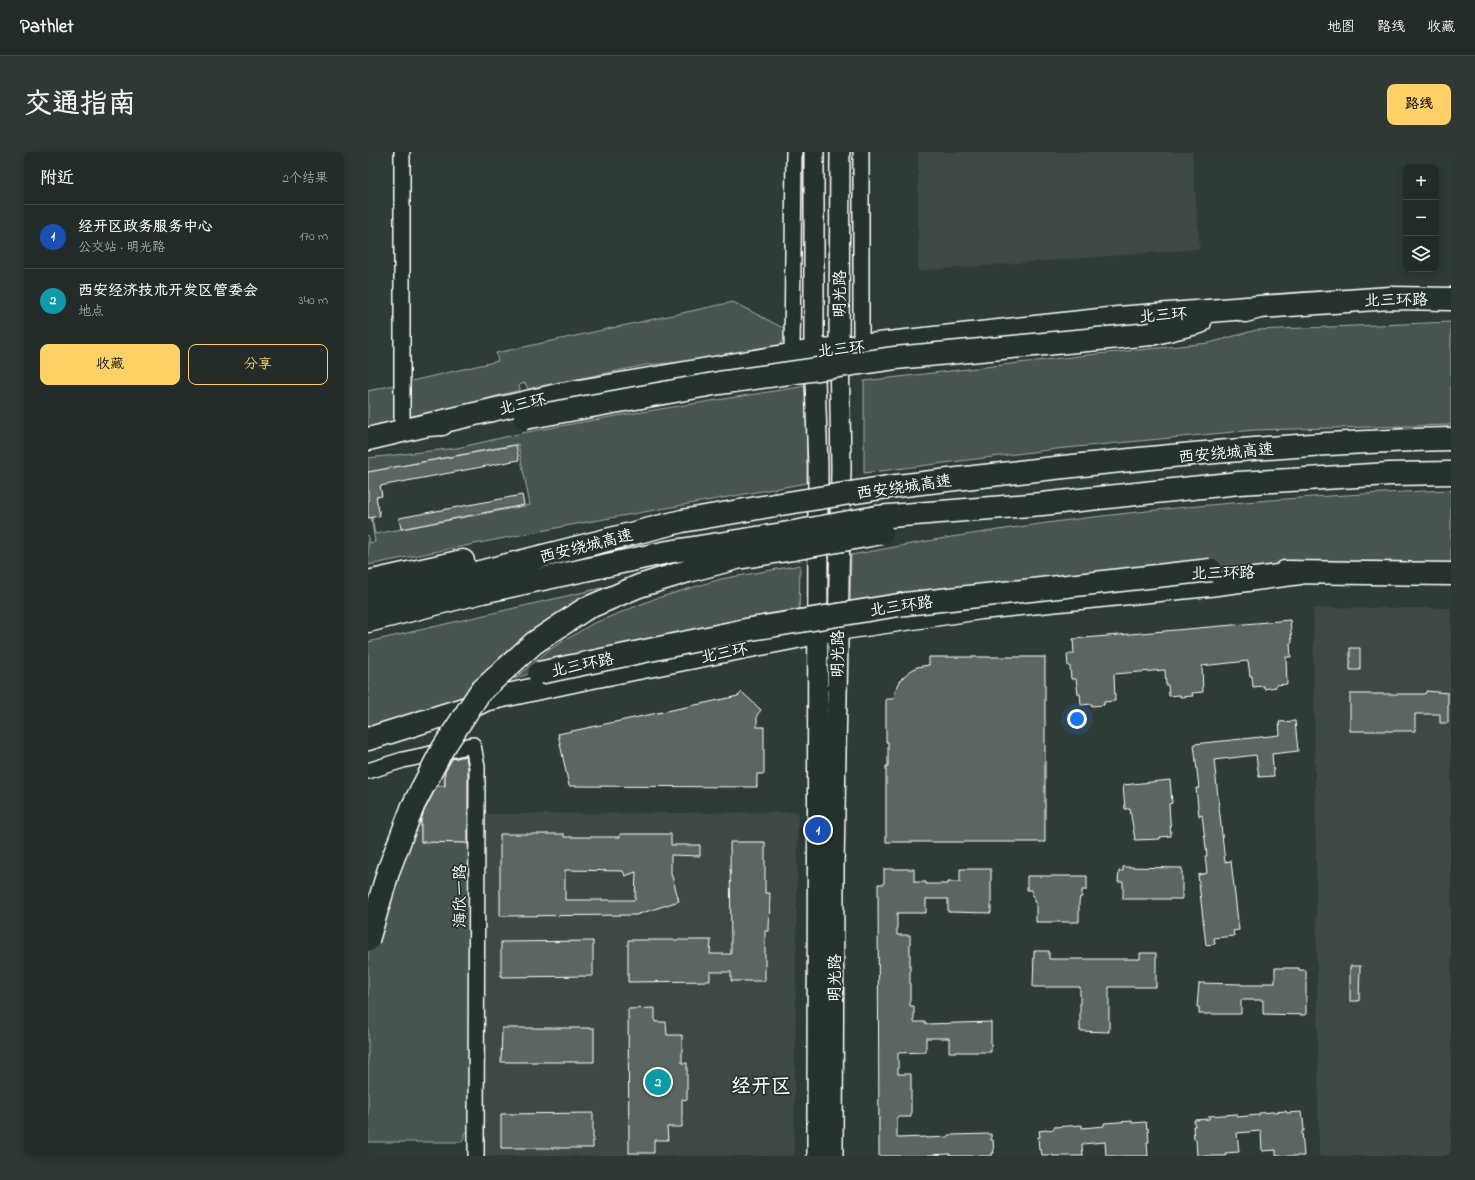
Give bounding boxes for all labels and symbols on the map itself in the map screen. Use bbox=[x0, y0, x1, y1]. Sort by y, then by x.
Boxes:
street label: 明光路 bbox=[829, 270, 853, 318]
street label: 北三环路 bbox=[1364, 288, 1428, 314]
street label: 北三环 bbox=[1138, 302, 1188, 330]
street label: 北三环 bbox=[816, 336, 866, 364]
street label: 北三环 bbox=[496, 388, 549, 422]
street label: 西安绕城高速 bbox=[1177, 438, 1275, 470]
street label: 西安绕城高速 bbox=[855, 469, 953, 507]
street label: 西安绕城高速 bbox=[537, 524, 636, 570]
street label: 北三环路 bbox=[1191, 561, 1255, 587]
street label: 北三环路 bbox=[868, 591, 935, 623]
street label: 明光路 bbox=[827, 630, 851, 678]
street label: 北三环 bbox=[699, 638, 750, 670]
street label: 北三环路 bbox=[549, 648, 616, 684]
your location bbox=[1067, 709, 1087, 729]
pin: 1 bbox=[805, 815, 831, 845]
street label: 海欣一路 bbox=[449, 864, 473, 928]
street label: 明光路 bbox=[824, 954, 848, 1002]
pin: 2 bbox=[645, 1067, 671, 1097]
district label: 经开区 bbox=[731, 1073, 791, 1102]

